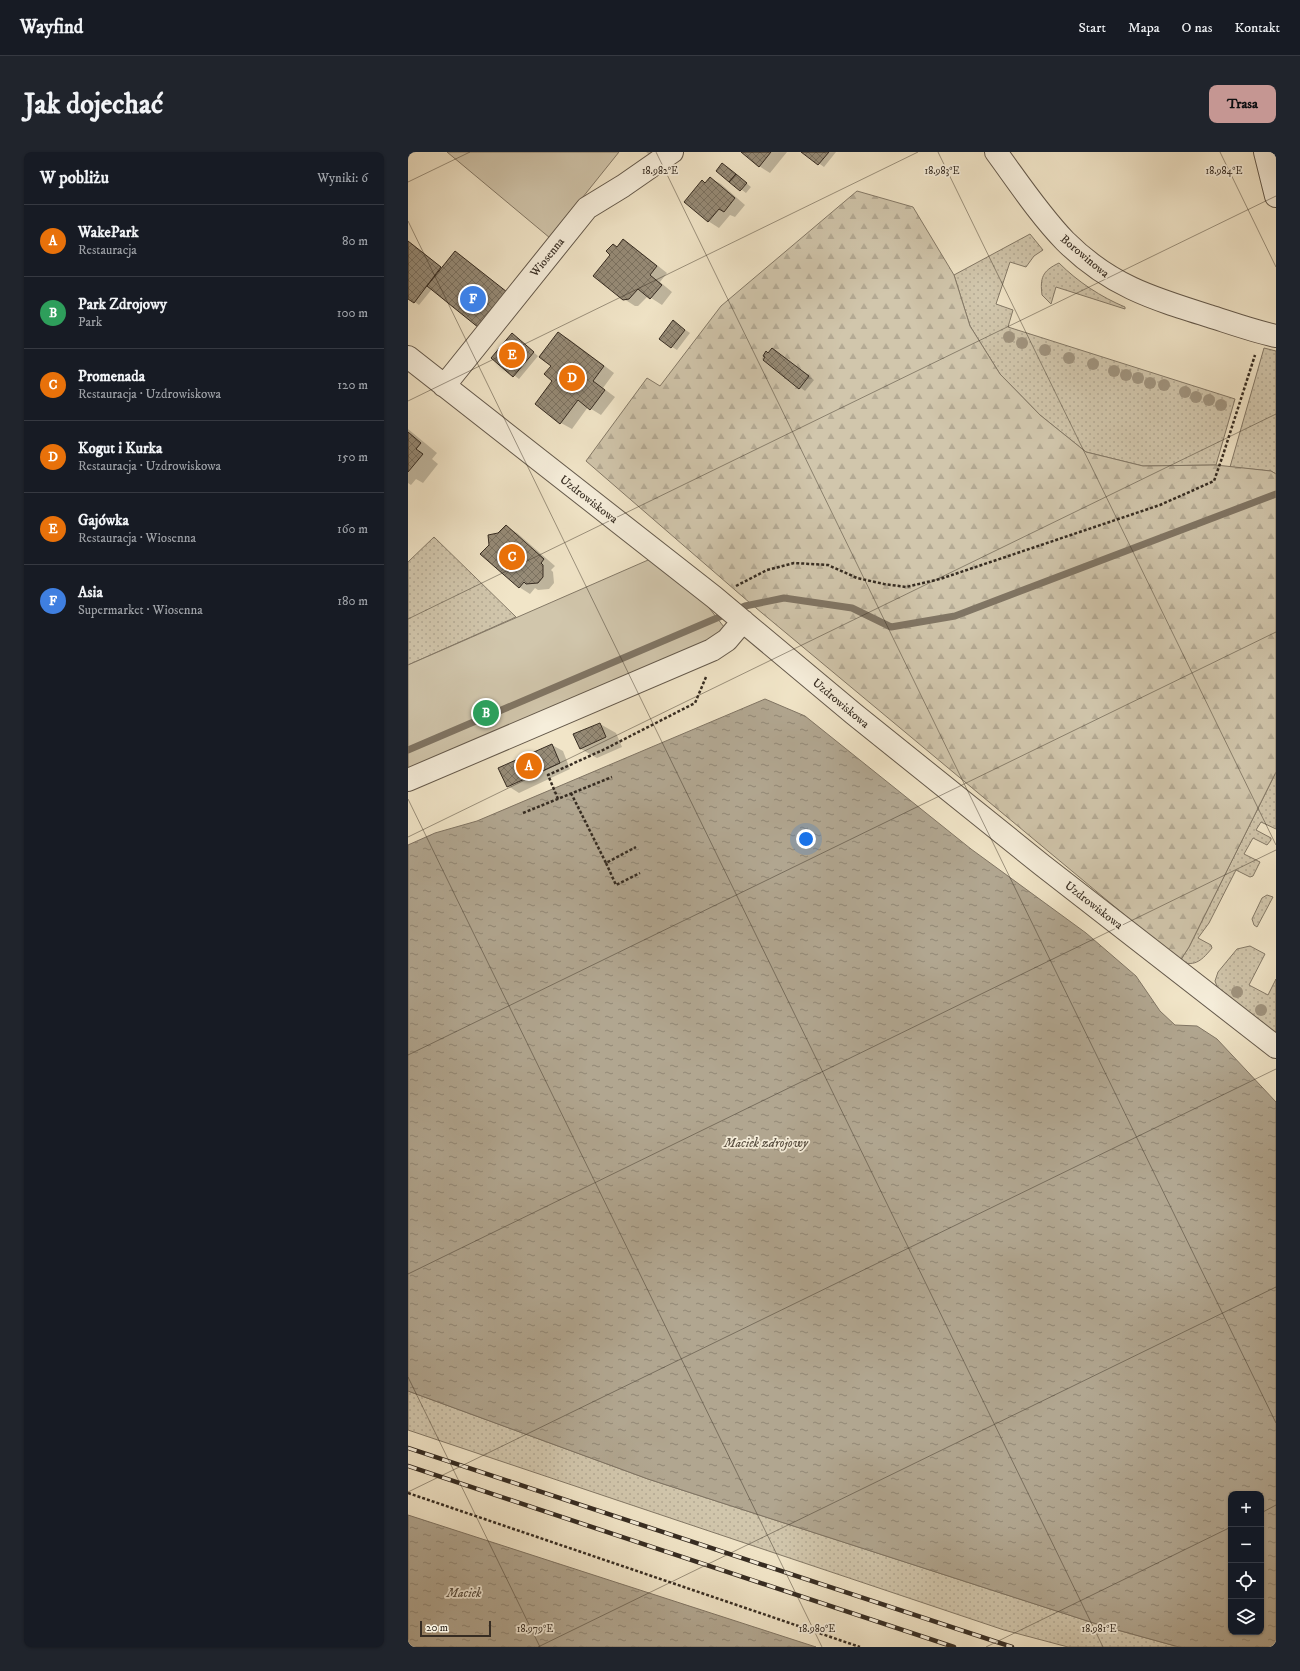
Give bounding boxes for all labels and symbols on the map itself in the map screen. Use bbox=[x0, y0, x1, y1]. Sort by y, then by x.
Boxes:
text: 18.982°E bbox=[642, 165, 678, 177]
text: 18.983°E bbox=[924, 165, 960, 177]
text: 18.984°E bbox=[1205, 165, 1243, 177]
street label: Borowinowa bbox=[1057, 232, 1113, 282]
street label: Wiosenna bbox=[526, 234, 568, 281]
pin: F bbox=[460, 284, 486, 314]
pin: E bbox=[499, 340, 525, 370]
pin: D bbox=[559, 363, 585, 393]
street label: Uzdrowiskowa bbox=[557, 472, 621, 527]
pin: C bbox=[499, 542, 525, 572]
street label: Uzdrowiskowa bbox=[809, 675, 873, 732]
pin: B bbox=[473, 698, 499, 728]
pin: A bbox=[516, 751, 542, 781]
your location bbox=[796, 829, 816, 849]
street label: Uzdrowiskowa bbox=[1062, 878, 1126, 933]
water label: Maciek zdrojowy bbox=[723, 1135, 809, 1151]
water label: Maciek bbox=[446, 1585, 482, 1601]
scale bar bbox=[420, 1619, 491, 1638]
text: 18.979°E bbox=[517, 1623, 553, 1635]
text: 18.980°E bbox=[799, 1623, 835, 1635]
text: 18.981°E bbox=[1082, 1623, 1117, 1635]

